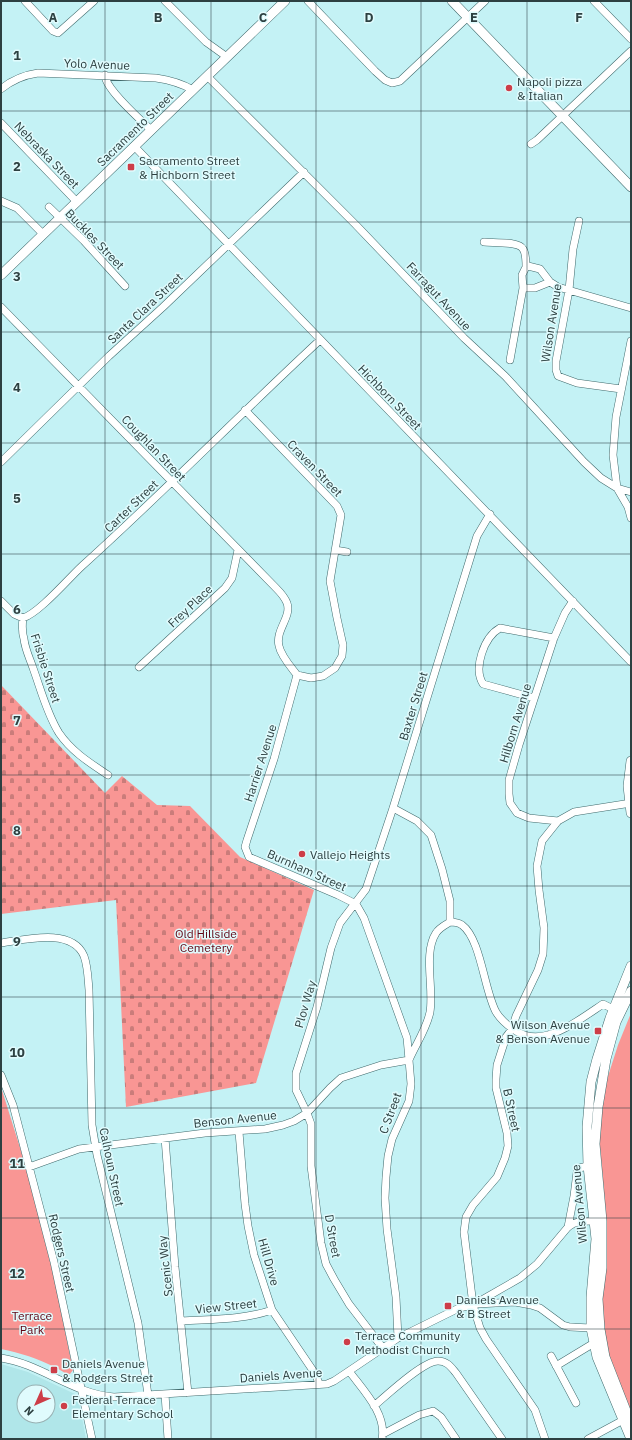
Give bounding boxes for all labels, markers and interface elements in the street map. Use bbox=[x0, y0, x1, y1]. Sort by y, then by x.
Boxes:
text: A bbox=[49, 9, 58, 26]
text: B bbox=[154, 9, 163, 26]
text: C bbox=[259, 9, 268, 26]
text: D bbox=[364, 9, 374, 26]
text: E bbox=[470, 9, 478, 26]
text: F bbox=[575, 9, 583, 26]
text: 1 bbox=[13, 47, 21, 64]
street label: Yolo Avenue bbox=[64, 55, 131, 73]
place label: Napoli pizza & Italian bbox=[517, 74, 583, 103]
marker: Napoli pizza & Italian bbox=[504, 83, 514, 93]
street label: Sacramento Street bbox=[94, 89, 176, 169]
street label: Nebraska Street bbox=[11, 118, 83, 192]
place label: Sacramento Street & Hichborn Street bbox=[139, 153, 240, 182]
text: 2 bbox=[13, 158, 21, 175]
marker: Sacramento Street & Hichborn Street bbox=[126, 162, 136, 172]
street label: Buckles Street bbox=[62, 206, 128, 272]
street label: Farragut Avenue bbox=[403, 259, 475, 334]
text: 3 bbox=[13, 268, 21, 285]
street label: Santa Clara Street bbox=[104, 269, 186, 347]
street label: Wilson Avenue bbox=[537, 282, 565, 363]
street label: Hichborn Street bbox=[355, 361, 425, 433]
text: 4 bbox=[13, 379, 21, 396]
street label: Coughlan Street bbox=[119, 412, 189, 484]
street label: Craven Street bbox=[284, 437, 346, 499]
street label: Carter Street bbox=[101, 477, 161, 535]
text: 5 bbox=[13, 490, 21, 507]
street label: Frey Place bbox=[165, 581, 216, 630]
text: 6 bbox=[13, 601, 21, 618]
street label: Frisbie Street bbox=[28, 631, 64, 705]
street label: Baxter Street bbox=[395, 670, 431, 742]
street label: Hilborn Avenue bbox=[496, 681, 534, 765]
text: 7 bbox=[13, 712, 21, 729]
street label: Harrier Avenue bbox=[240, 722, 280, 804]
text: 8 bbox=[13, 822, 21, 839]
street label: Burnham Street bbox=[265, 846, 349, 894]
place label: Vallejo Heights bbox=[310, 847, 390, 862]
marker: Vallejo Heights bbox=[297, 849, 307, 859]
park label: Old Hillside Cemetery bbox=[175, 926, 237, 955]
text: 9 bbox=[13, 933, 21, 950]
street label: Plov Way bbox=[291, 978, 319, 1030]
place label: Wilson Avenue & Benson Avenue bbox=[495, 1017, 590, 1046]
marker: Wilson Avenue & Benson Avenue bbox=[593, 1026, 603, 1036]
text: 10 bbox=[9, 1044, 25, 1061]
street label: B Street bbox=[500, 1087, 524, 1133]
street label: C Street bbox=[376, 1090, 404, 1136]
street label: Benson Avenue bbox=[193, 1107, 278, 1131]
street label: Calhoun Street bbox=[96, 1126, 128, 1208]
text: 11 bbox=[9, 1155, 25, 1172]
street label: Wilson Avenue bbox=[568, 1163, 590, 1244]
street label: Rodgers Street bbox=[46, 1212, 78, 1294]
street label: D Street bbox=[322, 1213, 344, 1259]
street label: Scenic Way bbox=[154, 1235, 176, 1297]
street label: Hill Drive bbox=[255, 1237, 283, 1288]
text: 12 bbox=[9, 1265, 25, 1282]
place label: Daniels Avenue & B Street bbox=[456, 1292, 539, 1321]
street label: View Street bbox=[194, 1295, 258, 1317]
marker: Daniels Avenue & B Street bbox=[443, 1301, 453, 1311]
park label: Terrace Park bbox=[12, 1308, 53, 1337]
place label: Terrace Community Methodist Church bbox=[355, 1328, 460, 1357]
marker: Terrace Community Methodist Church bbox=[342, 1337, 352, 1347]
place label: Daniels Avenue & Rodgers Street bbox=[62, 1356, 153, 1385]
marker: Daniels Avenue & Rodgers Street bbox=[49, 1365, 59, 1375]
street label: Daniels Avenue bbox=[239, 1365, 323, 1385]
north arrow bbox=[16, 1384, 56, 1424]
place label: Federal Terrace Elementary School bbox=[72, 1392, 173, 1421]
marker: Federal Terrace Elementary School bbox=[59, 1401, 69, 1411]
text: N bbox=[21, 1403, 37, 1419]

